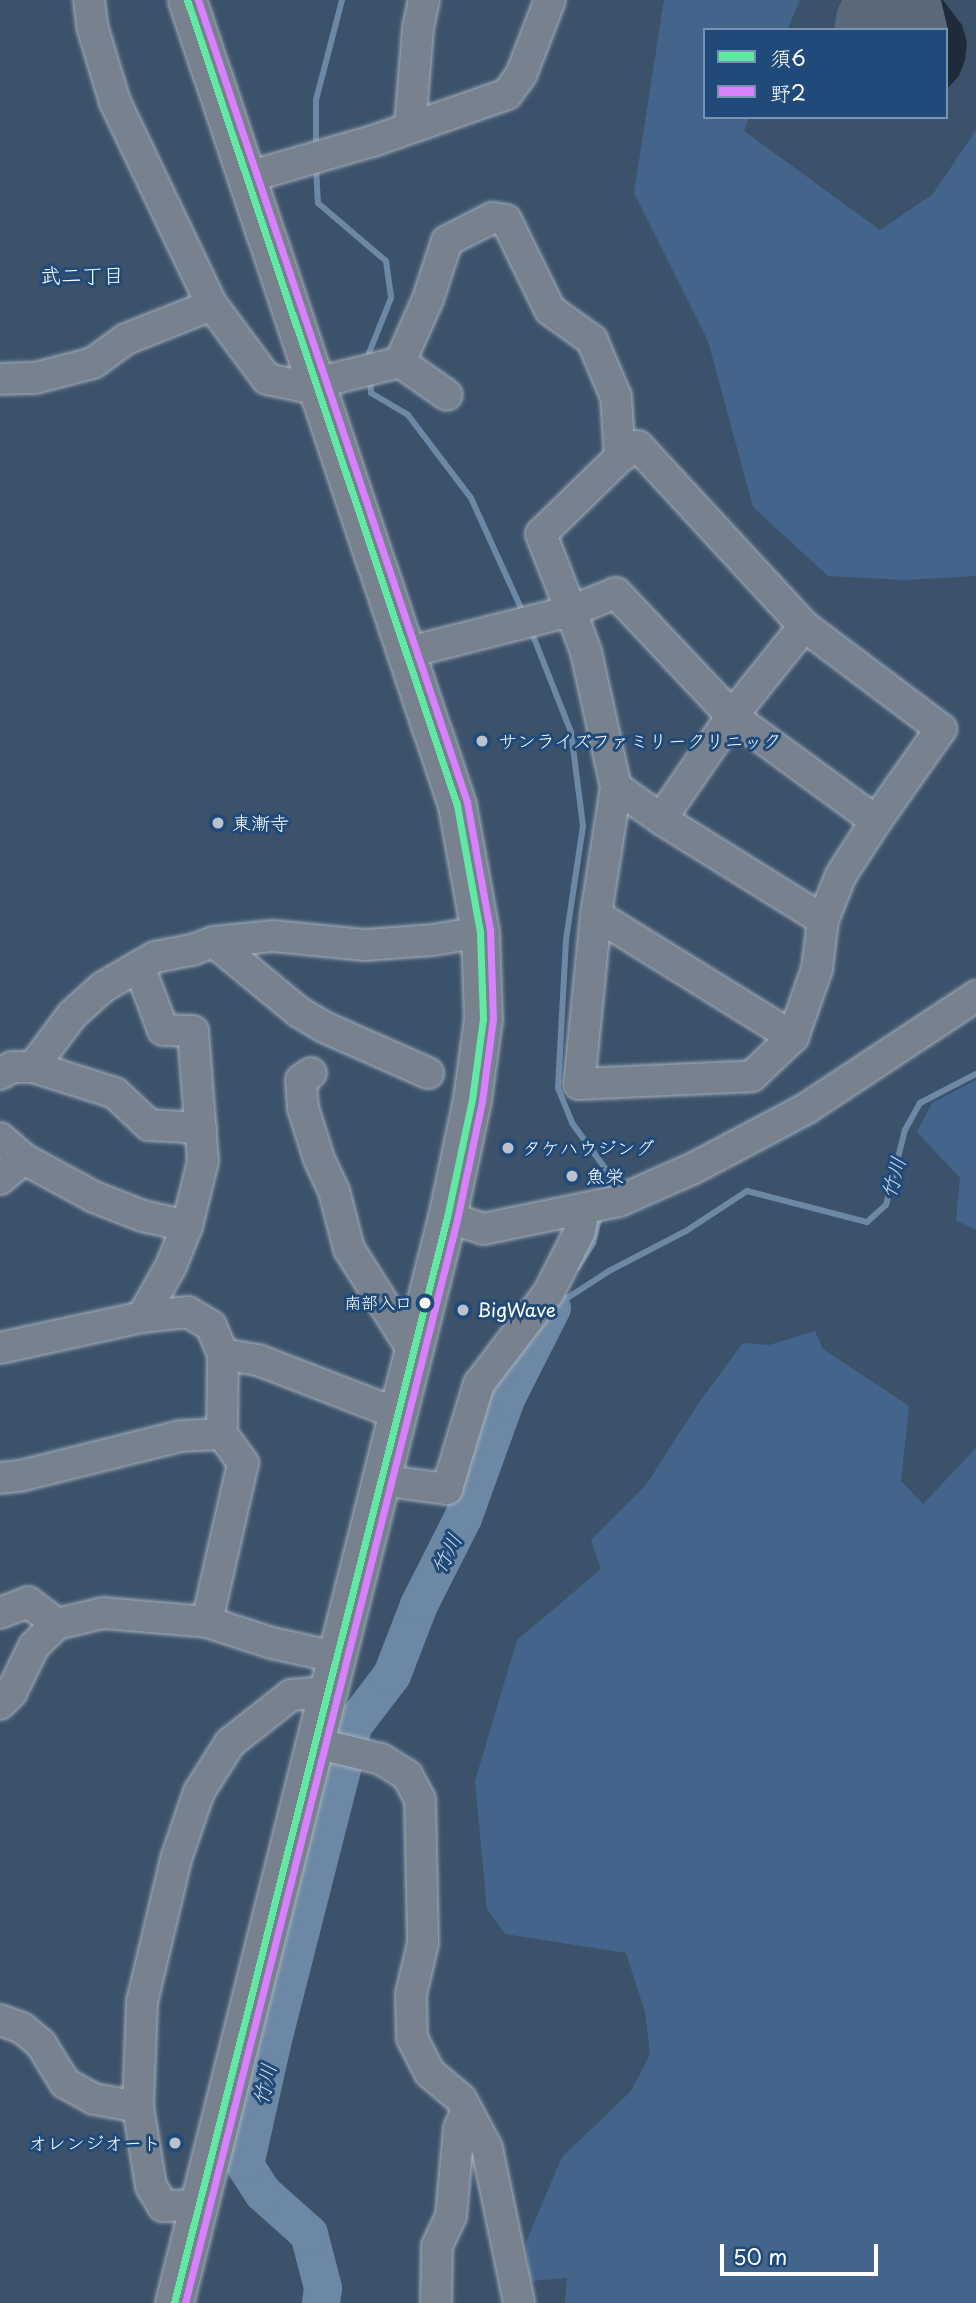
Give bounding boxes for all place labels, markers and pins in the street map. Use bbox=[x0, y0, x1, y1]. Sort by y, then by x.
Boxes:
place label: サンライズファミリークリニック bbox=[498, 730, 783, 752]
marker: サンライズファミリークリニック bbox=[472, 731, 492, 751]
place label: 東漸寺 bbox=[232, 812, 289, 834]
marker: 東漸寺 bbox=[210, 815, 226, 831]
place label: タケハウジング bbox=[522, 1137, 655, 1159]
marker: タケハウジング bbox=[500, 1140, 516, 1156]
place label: 魚栄 bbox=[586, 1165, 624, 1187]
marker: 魚栄 bbox=[564, 1168, 580, 1184]
place label: 南部入口 bbox=[344, 1293, 412, 1313]
marker: 南部入口 bbox=[418, 1296, 432, 1310]
place label: BigWave bbox=[477, 1299, 556, 1321]
marker: BigWave bbox=[455, 1302, 471, 1318]
place label: オレンジオート bbox=[28, 2132, 161, 2154]
marker: オレンジオート bbox=[167, 2135, 183, 2151]

